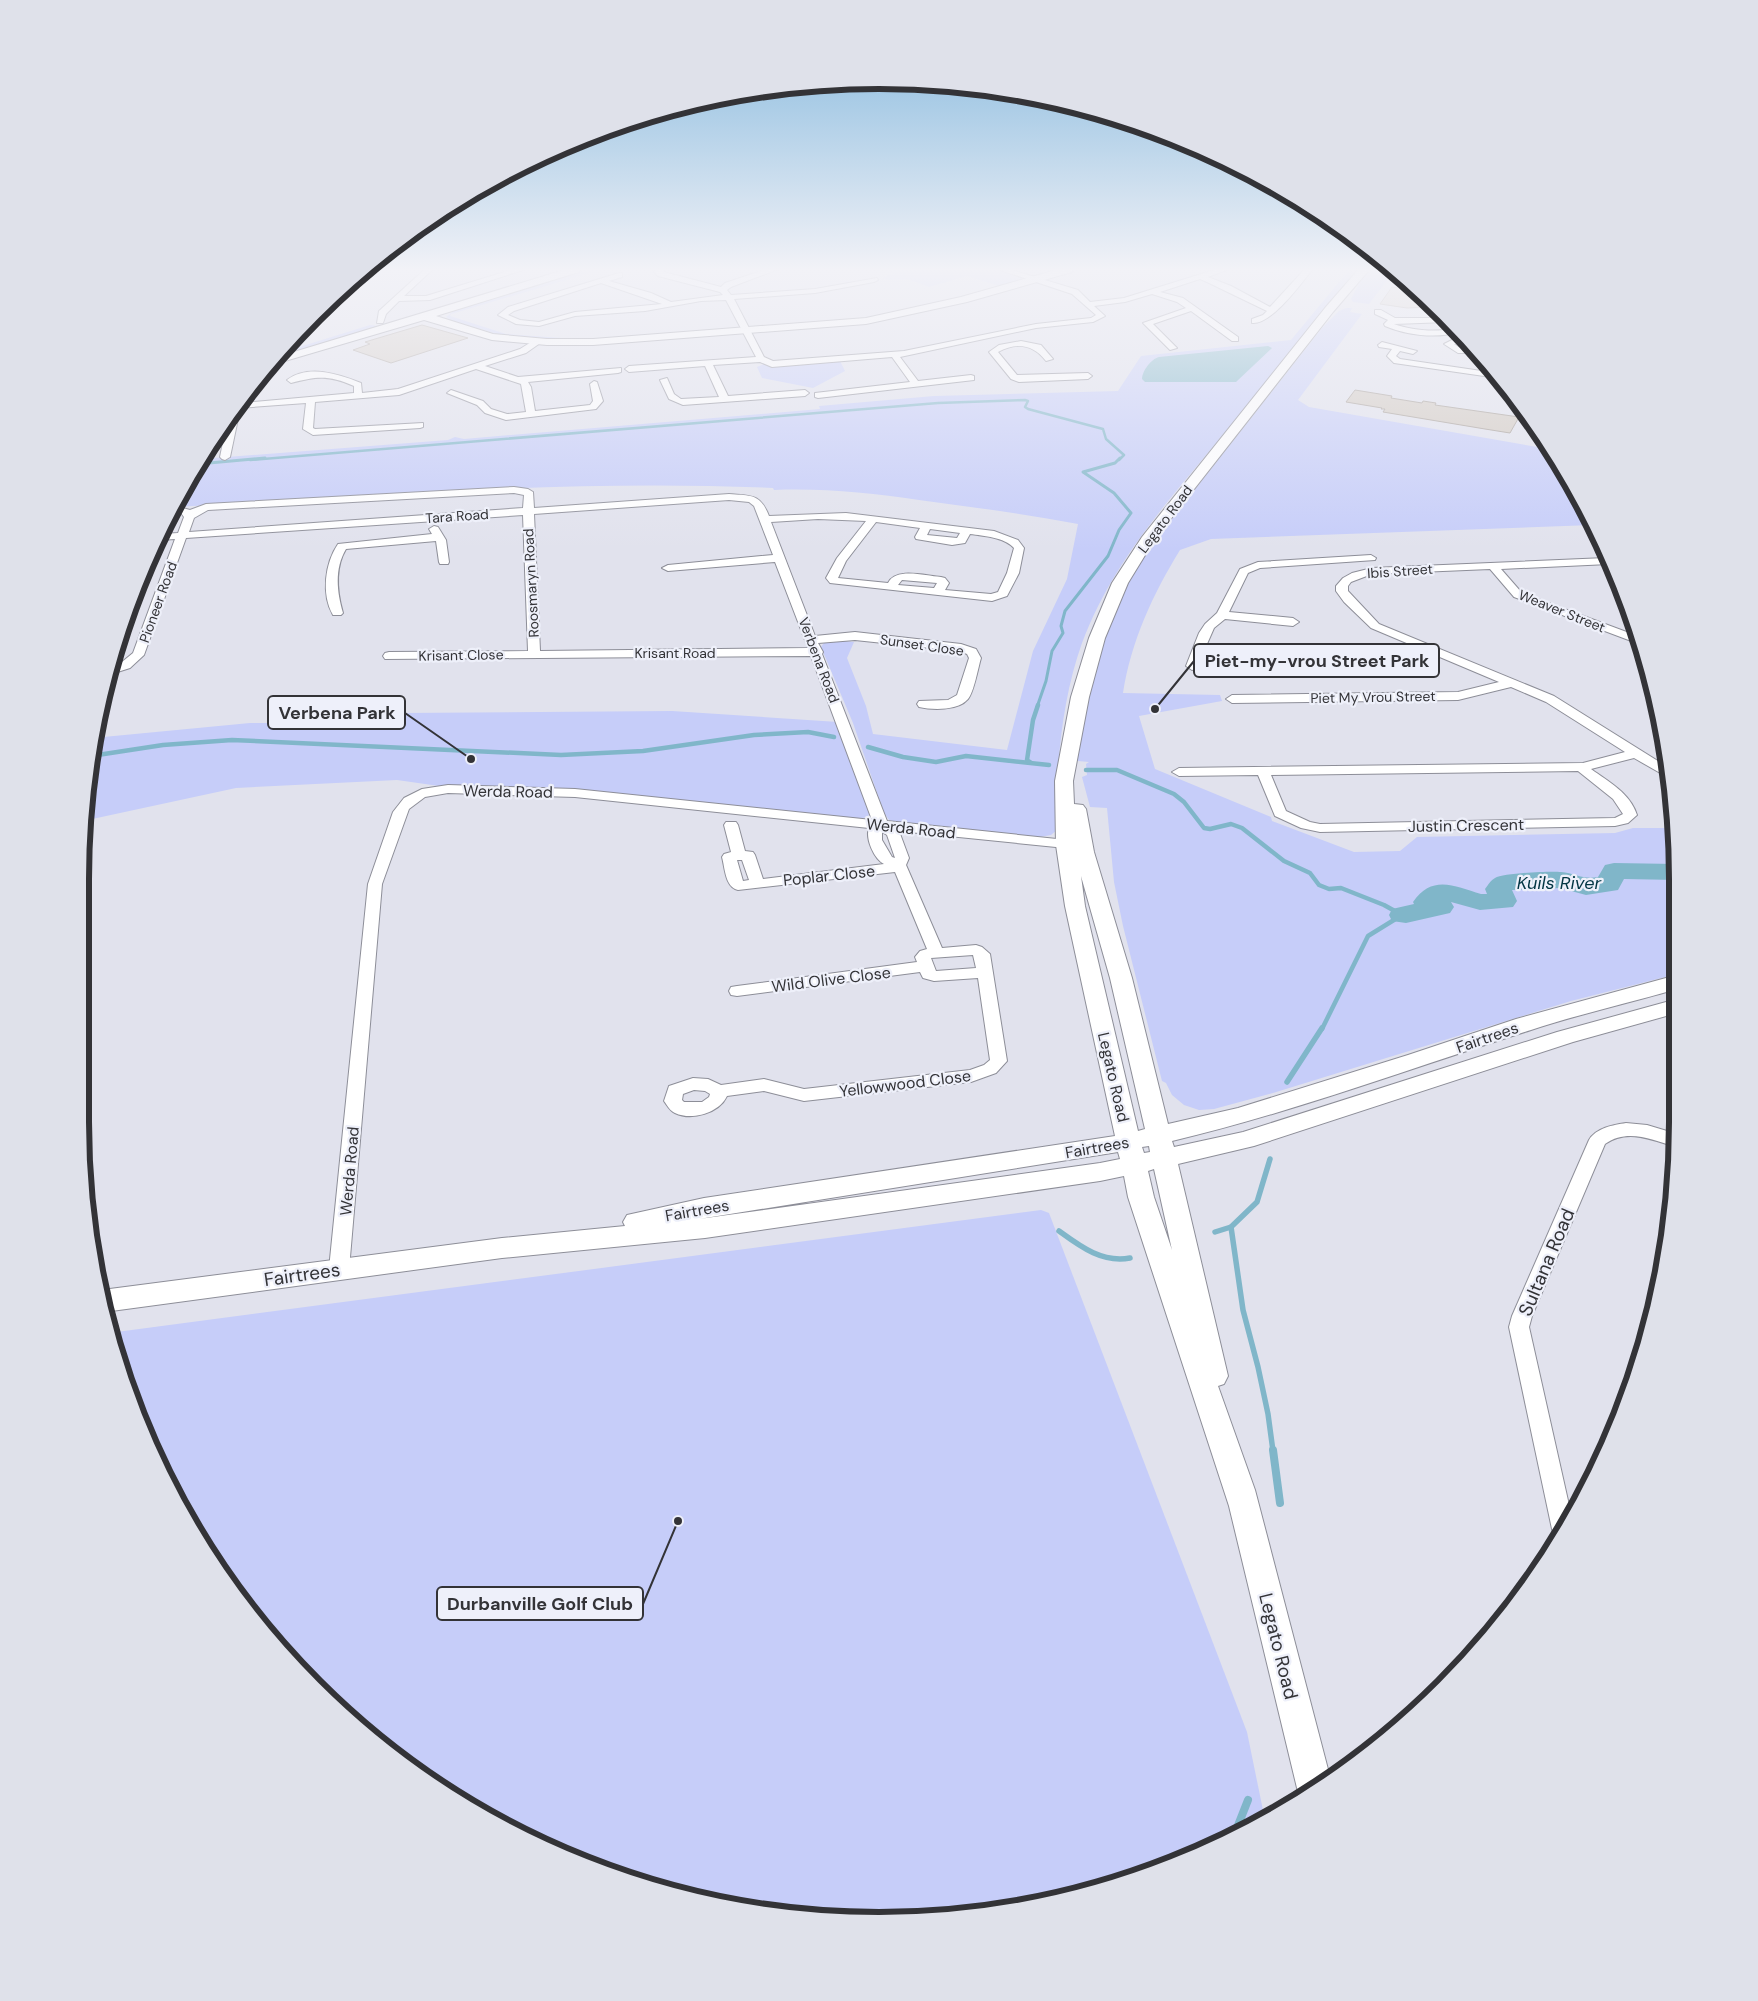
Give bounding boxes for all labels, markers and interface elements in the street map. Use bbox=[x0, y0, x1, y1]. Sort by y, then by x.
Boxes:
street label: Legato Road bbox=[1134, 482, 1196, 556]
street label: Tara Road bbox=[425, 505, 489, 527]
street label: Roosmaryn Road bbox=[519, 528, 543, 638]
street label: Pioneer Road bbox=[135, 559, 181, 645]
street label: Ibis Street bbox=[1367, 560, 1433, 582]
street label: Weaver Street bbox=[1516, 585, 1608, 637]
street label: Verbena Road bbox=[794, 615, 844, 705]
street label: Sunset Close bbox=[879, 630, 965, 660]
street label: Krisant Road bbox=[634, 644, 716, 662]
callout: Piet-my-vrou Street Park bbox=[1194, 644, 1439, 677]
street label: Krisant Close bbox=[418, 645, 504, 665]
text: Piet-my-vrou Street Park bbox=[1205, 649, 1430, 673]
street label: Piet My Vrou Street bbox=[1310, 687, 1436, 707]
callout: Verbena Park bbox=[268, 696, 405, 729]
text: Verbena Park bbox=[278, 701, 396, 725]
street label: Werda Road bbox=[463, 780, 553, 803]
street label: Werda Road bbox=[865, 813, 957, 844]
street label: Justin Crescent bbox=[1408, 814, 1524, 837]
street label: Poplar Close bbox=[782, 860, 876, 891]
water label: Kuils River bbox=[1517, 871, 1603, 895]
street label: Wild Olive Close bbox=[770, 962, 892, 997]
street label: Fairtrees bbox=[1453, 1017, 1521, 1058]
street label: Legato Road bbox=[1093, 1030, 1134, 1124]
street label: Yellowwood Close bbox=[838, 1065, 972, 1102]
street label: Werda Road bbox=[335, 1125, 364, 1217]
street label: Fairtrees bbox=[1063, 1132, 1131, 1163]
street label: Fairtrees bbox=[663, 1195, 731, 1226]
street label: Sultana Road bbox=[1513, 1205, 1580, 1320]
street label: Fairtrees bbox=[262, 1257, 342, 1292]
callout: Durbanville Golf Club bbox=[437, 1587, 643, 1620]
street label: Legato Road bbox=[1253, 1590, 1304, 1702]
text: Durbanville Golf Club bbox=[447, 1592, 633, 1616]

